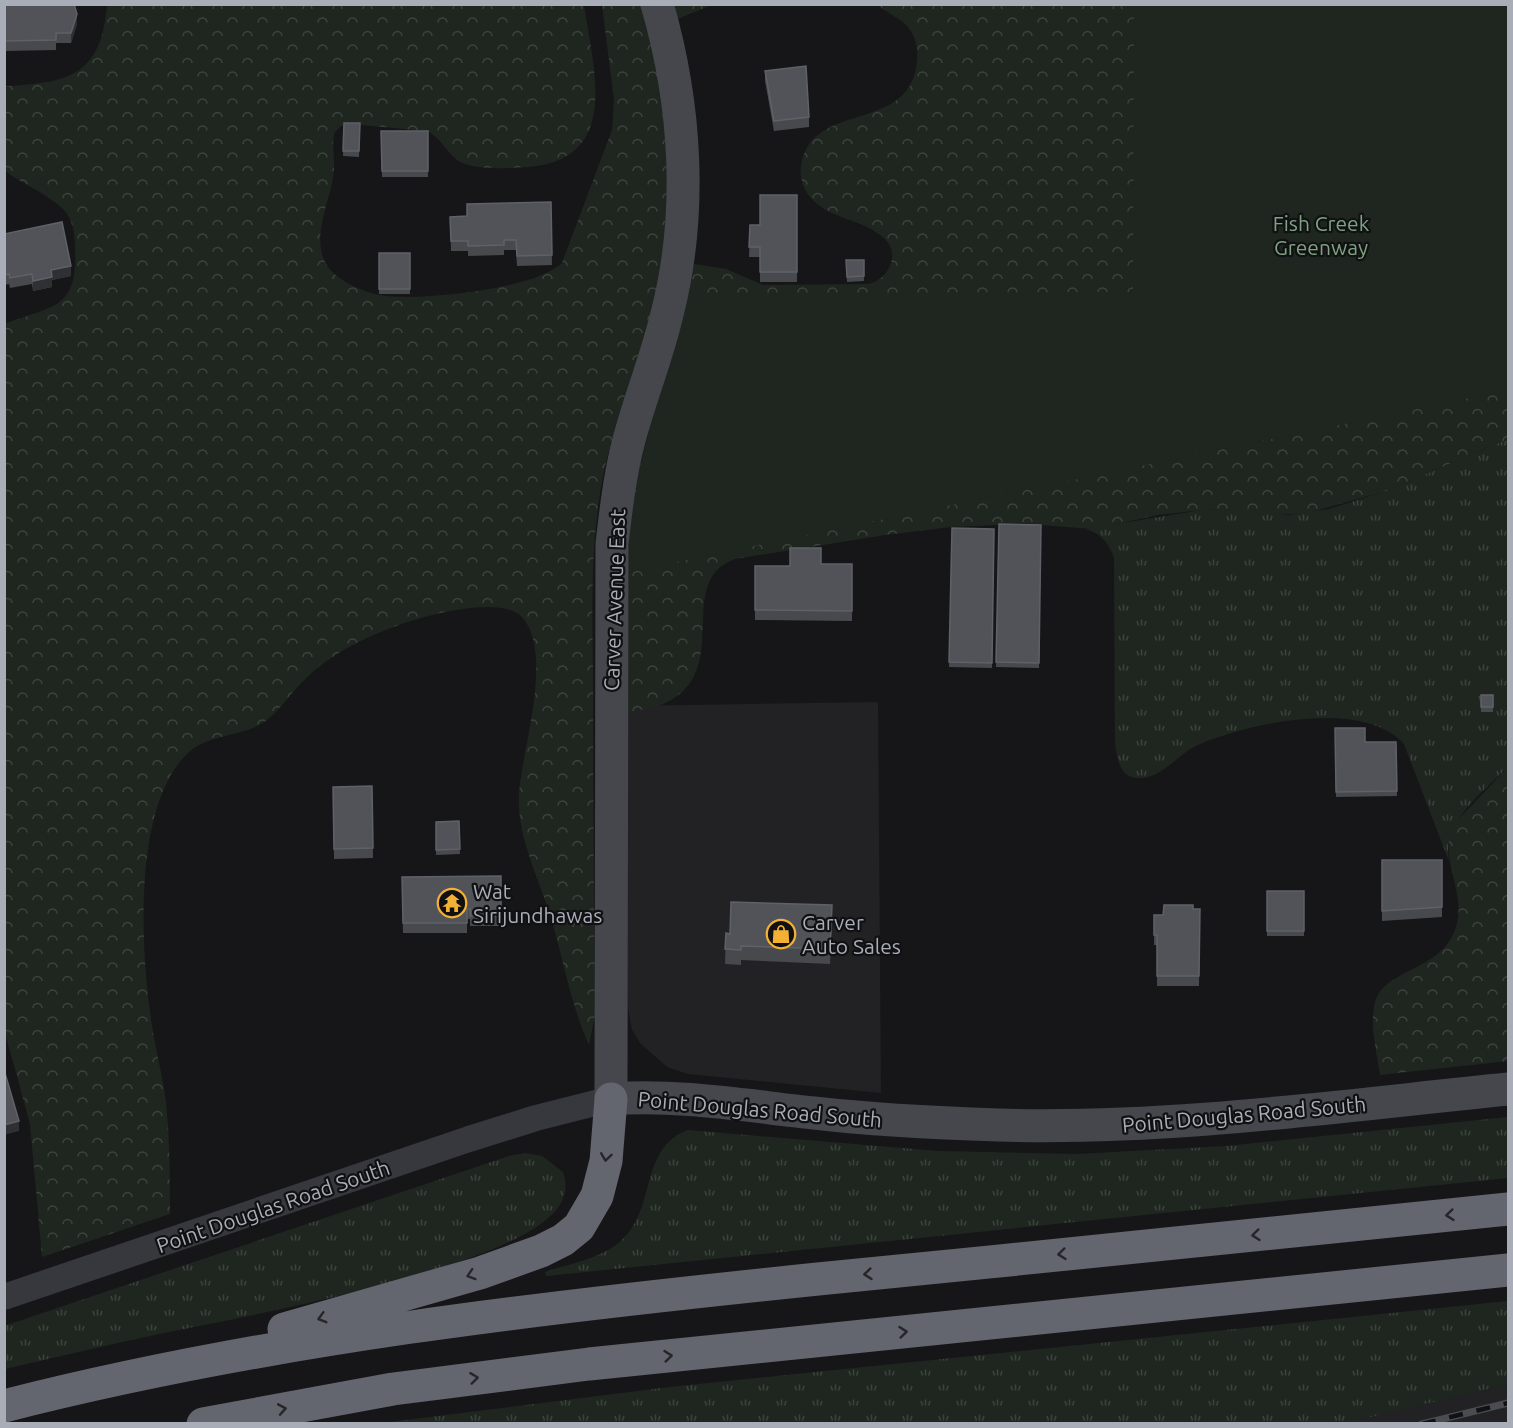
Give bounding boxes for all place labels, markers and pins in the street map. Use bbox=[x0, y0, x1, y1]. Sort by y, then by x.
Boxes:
place label: Wat Sirijundhawas bbox=[473, 879, 603, 927]
temple icon: Wat Sirijundhawas bbox=[436, 887, 468, 919]
place label: Carver Auto Sales bbox=[802, 910, 901, 958]
shop icon: Carver Auto Sales bbox=[765, 918, 797, 950]

